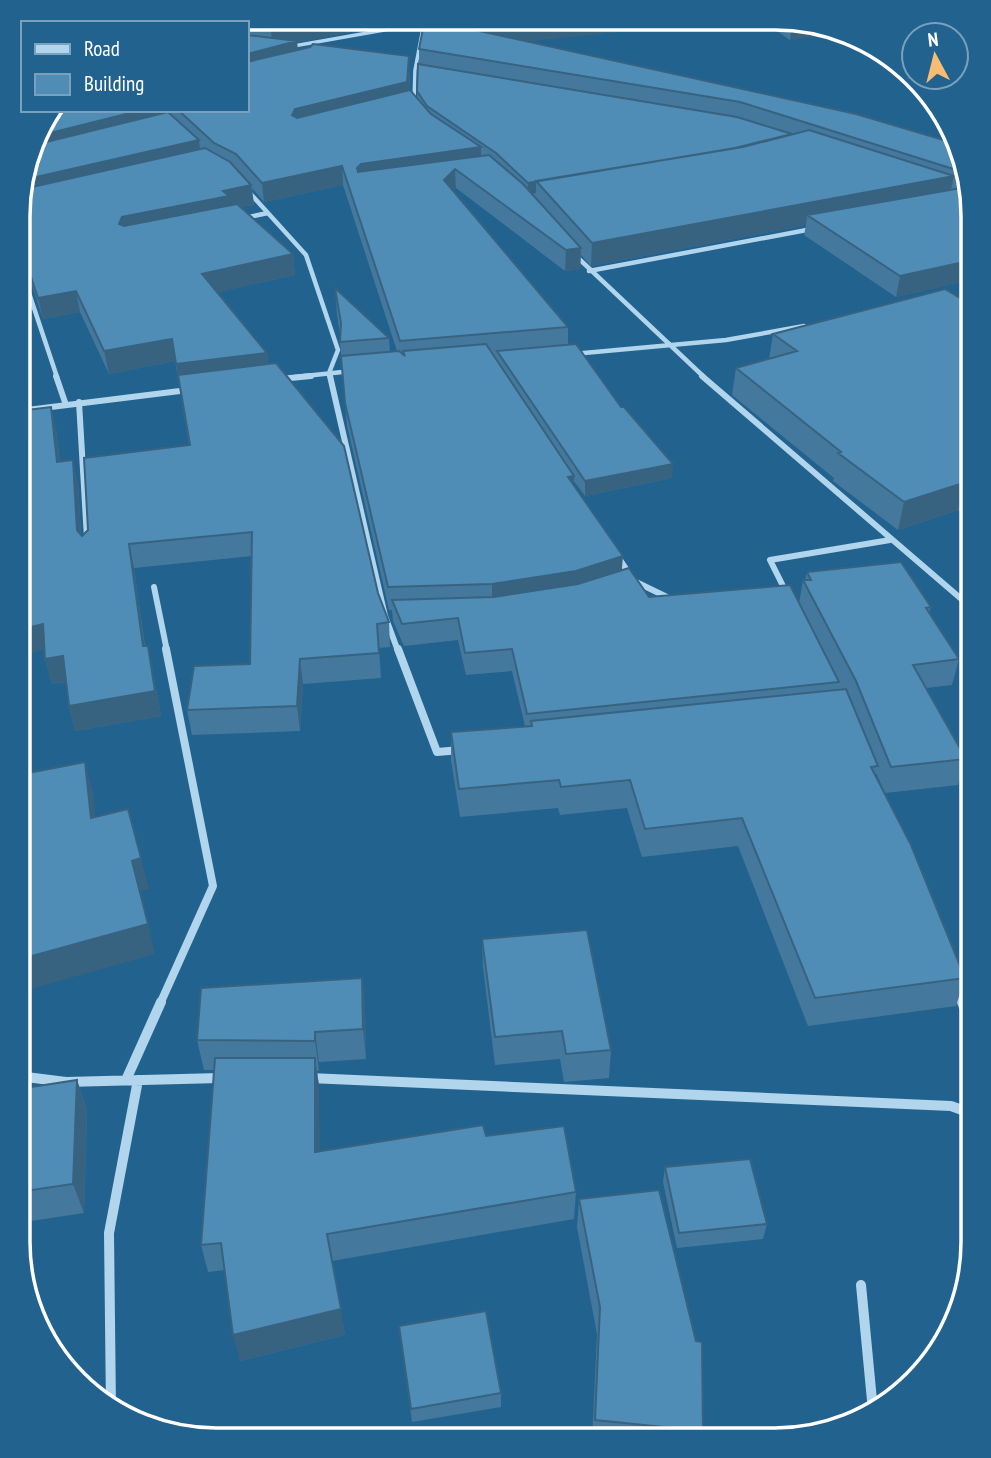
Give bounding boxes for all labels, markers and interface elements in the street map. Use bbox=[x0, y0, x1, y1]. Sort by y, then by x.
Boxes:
legend bbox=[21, 21, 248, 112]
north arrow bbox=[900, 21, 970, 91]
text: N bbox=[926, 27, 939, 52]
text: Road bbox=[84, 35, 120, 62]
text: Building bbox=[84, 70, 144, 97]

